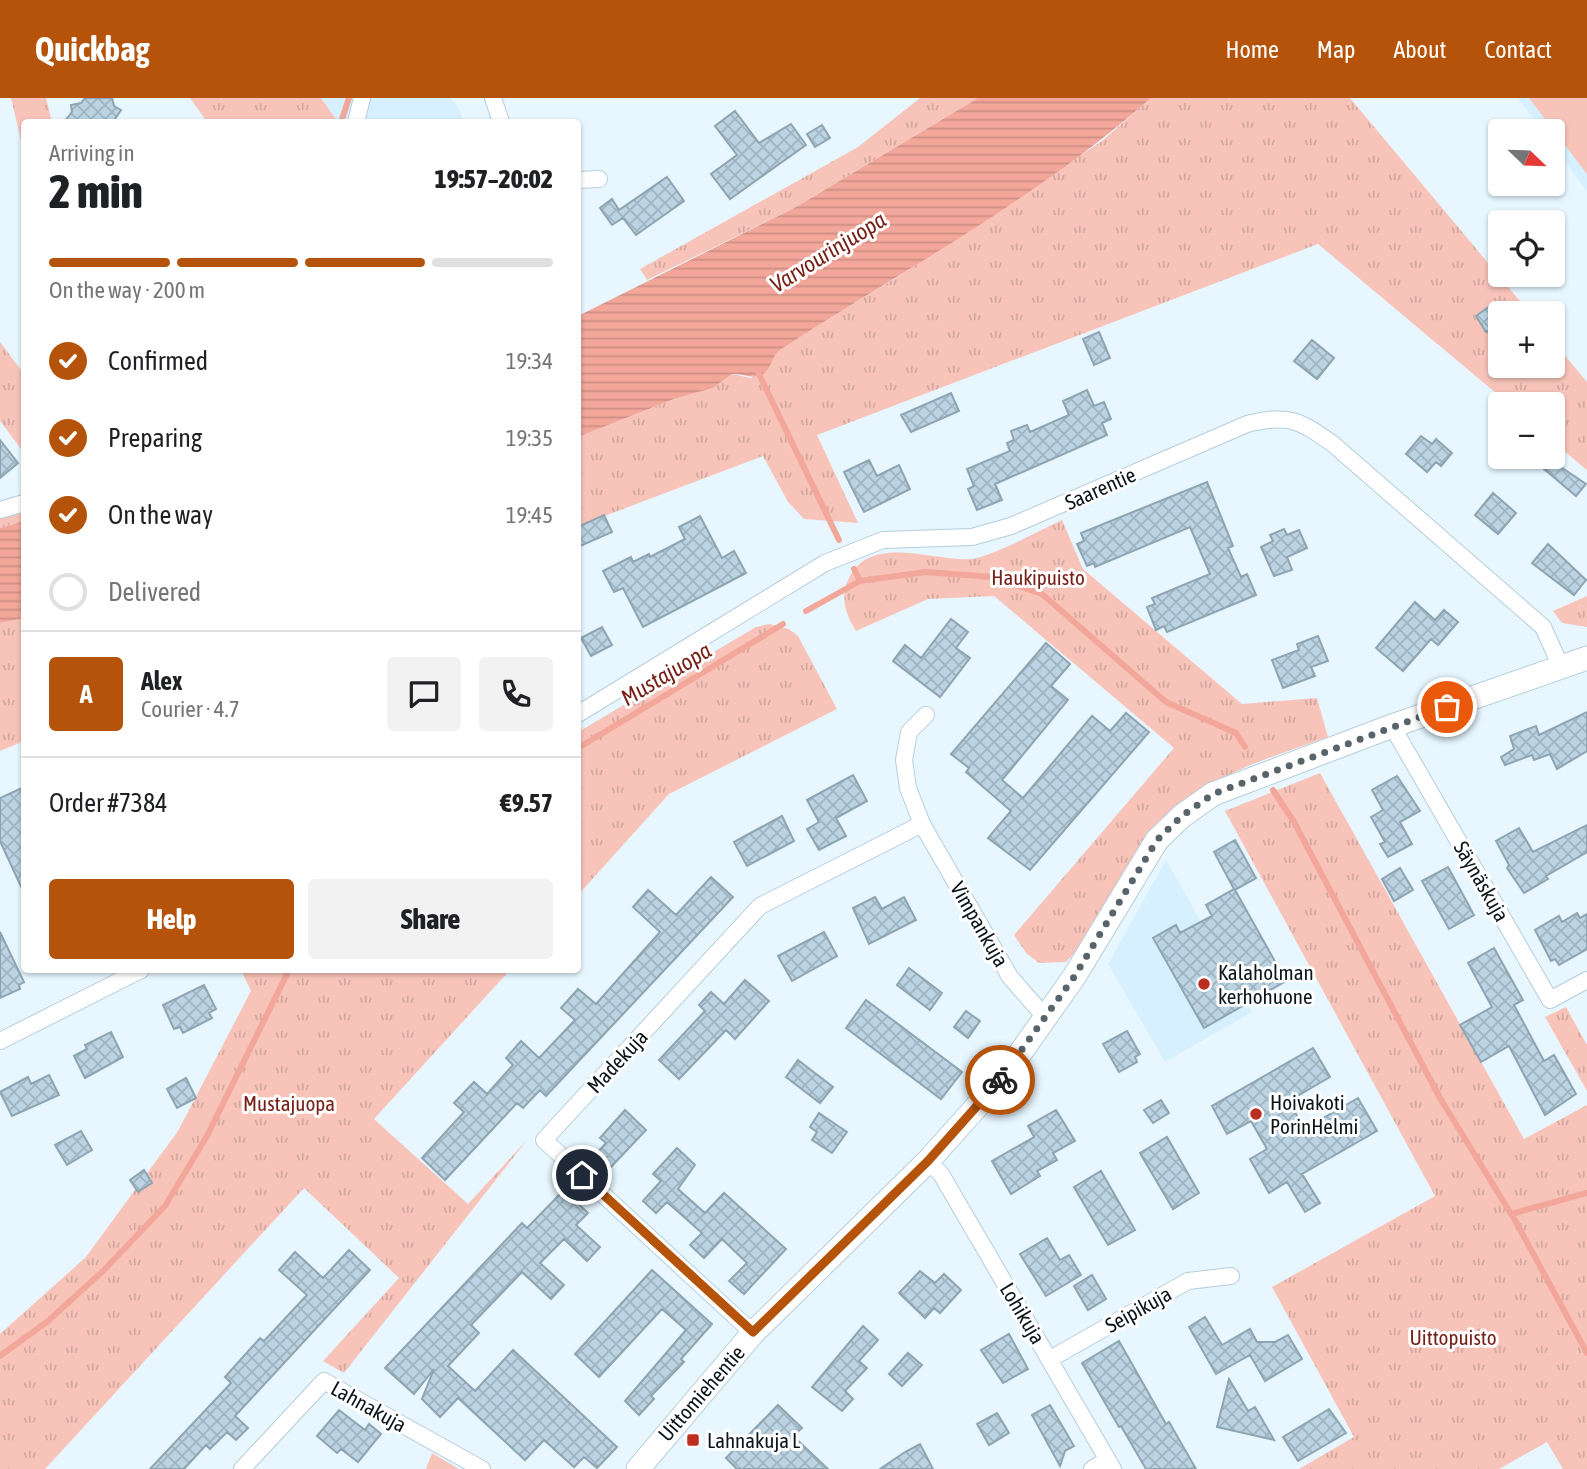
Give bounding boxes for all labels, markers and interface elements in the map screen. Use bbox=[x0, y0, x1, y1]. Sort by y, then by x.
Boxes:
text: Quickbag bbox=[35, 30, 150, 68]
text: Home bbox=[1225, 36, 1279, 63]
text: Map bbox=[1317, 36, 1355, 63]
text: About bbox=[1393, 36, 1446, 63]
text: Contact bbox=[1484, 36, 1552, 63]
north arrow bbox=[1488, 119, 1564, 196]
map controls bbox=[1488, 119, 1565, 469]
text: Arriving in bbox=[49, 140, 135, 166]
text: 19:57–20:02 bbox=[435, 164, 553, 194]
text: 2 min bbox=[49, 165, 143, 218]
water label: Varvourinjuopa bbox=[765, 206, 891, 298]
button: locate bbox=[1488, 210, 1565, 287]
text: On the way · 200 m bbox=[49, 277, 205, 303]
button: + bbox=[1488, 301, 1565, 378]
icon: check bbox=[49, 342, 87, 380]
text: Confirmed bbox=[108, 346, 208, 376]
text: 19:34 bbox=[506, 348, 553, 374]
button: − bbox=[1488, 392, 1565, 469]
icon: check bbox=[49, 419, 87, 457]
text: Preparing bbox=[108, 423, 202, 453]
text: 19:35 bbox=[506, 425, 553, 451]
street label: Saarentie bbox=[1061, 462, 1139, 514]
icon: check bbox=[49, 496, 87, 534]
text: On the way bbox=[108, 500, 213, 530]
text: 19:45 bbox=[506, 502, 553, 528]
park label: Haukipuisto bbox=[991, 565, 1085, 589]
text: Delivered bbox=[108, 577, 201, 607]
water label: Mustajuopa bbox=[616, 637, 716, 711]
button: chat bbox=[387, 657, 461, 731]
button: phone bbox=[479, 657, 553, 731]
text: Alex bbox=[141, 666, 182, 696]
pin bbox=[1417, 677, 1477, 737]
text: A bbox=[80, 679, 92, 709]
icon: bag bbox=[1428, 688, 1466, 726]
text: Courier · 4.7 bbox=[141, 696, 240, 722]
text: Order #7384 bbox=[49, 788, 168, 818]
text: €9.57 bbox=[500, 788, 553, 818]
street label: Säynäskuja bbox=[1449, 837, 1515, 925]
street label: Vimpankuja bbox=[946, 877, 1014, 971]
button: Help bbox=[49, 879, 294, 959]
button: Share bbox=[308, 879, 553, 959]
place label: Kalaholman kerhohuone bbox=[1218, 960, 1314, 1008]
marker: Kalaholman kerhohuone bbox=[1196, 976, 1212, 992]
street label: Madekuja bbox=[582, 1025, 652, 1097]
courier bbox=[965, 1045, 1035, 1115]
icon: bike bbox=[981, 1061, 1019, 1099]
place label: Hoivakoti PorinHelmi bbox=[1270, 1090, 1358, 1138]
park label: Mustajuopa bbox=[243, 1091, 335, 1115]
marker: Hoivakoti PorinHelmi bbox=[1248, 1106, 1264, 1122]
pin bbox=[552, 1145, 612, 1205]
icon: home bbox=[563, 1156, 601, 1194]
street label: Lohikuja bbox=[995, 1278, 1051, 1348]
street label: Seipikuja bbox=[1101, 1281, 1175, 1337]
park label: Uittopuisto bbox=[1409, 1325, 1497, 1349]
street label: Uittomiehentie bbox=[653, 1340, 749, 1446]
street label: Lahnakuja bbox=[327, 1376, 411, 1436]
place label: Lahnakuja L bbox=[707, 1428, 800, 1452]
marker: Lahnakuja L bbox=[685, 1432, 701, 1448]

